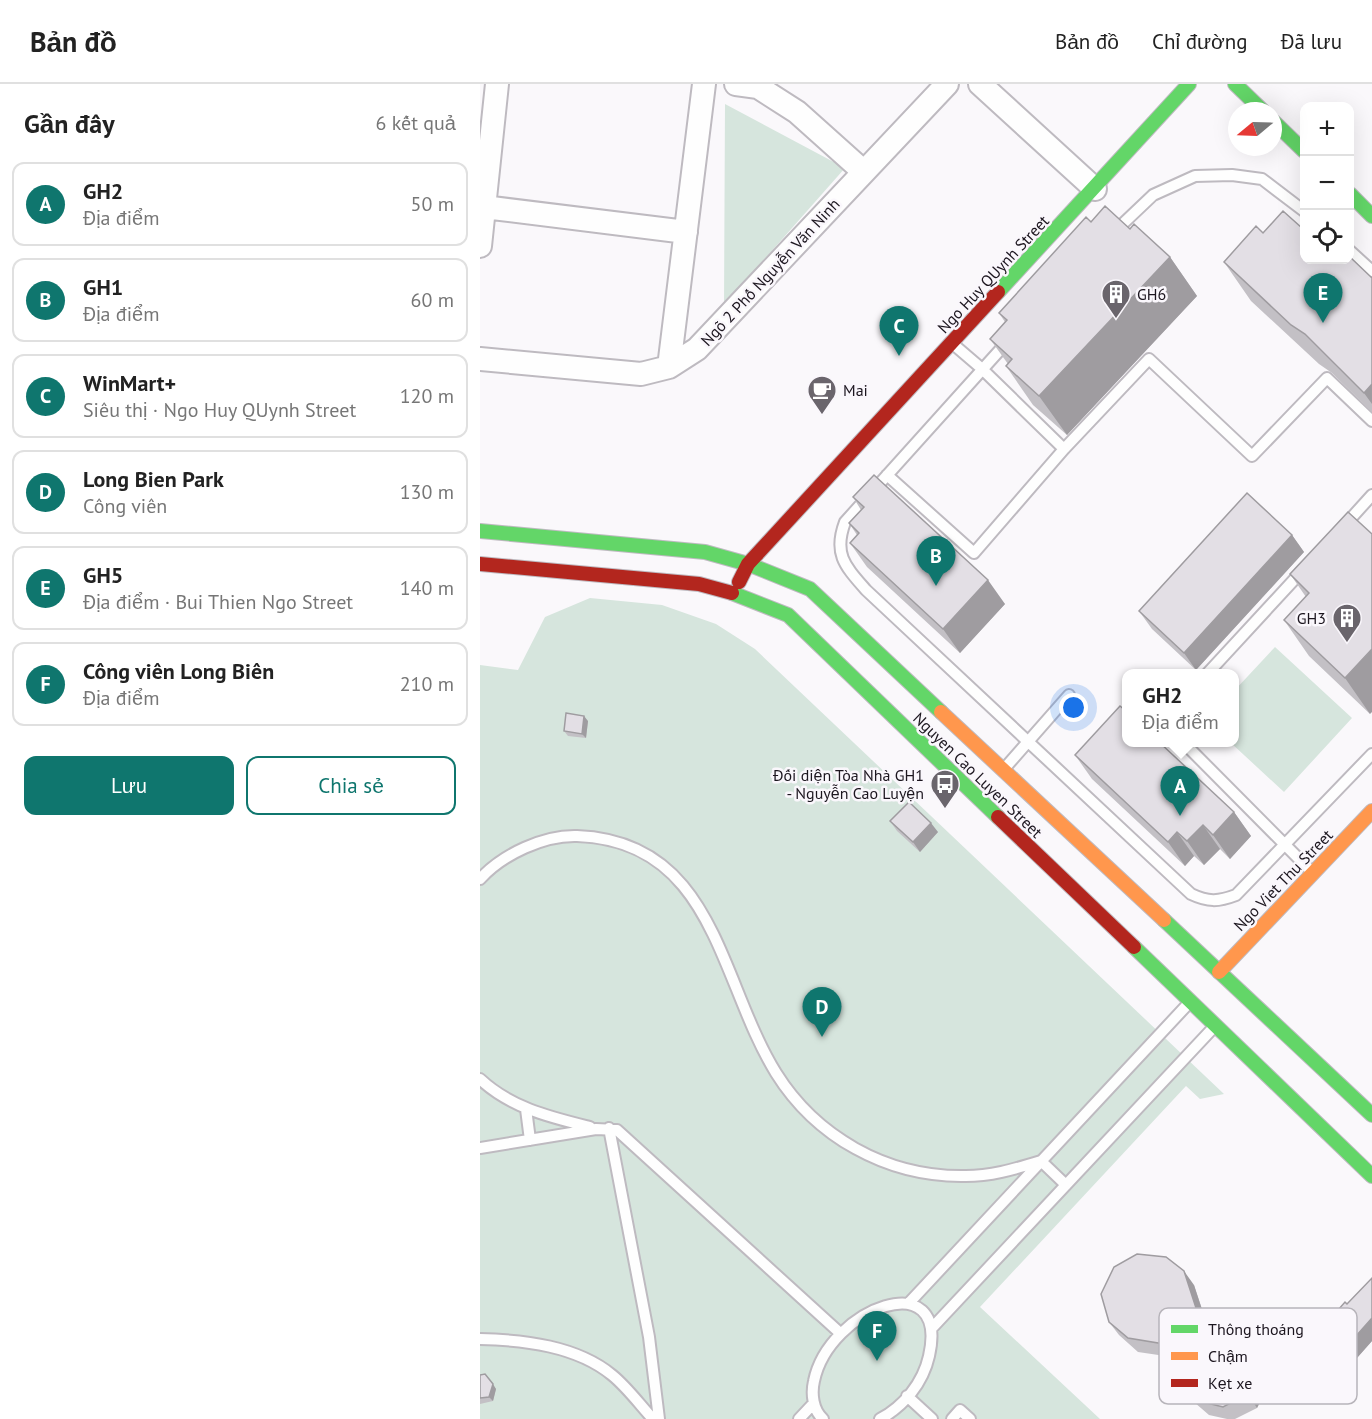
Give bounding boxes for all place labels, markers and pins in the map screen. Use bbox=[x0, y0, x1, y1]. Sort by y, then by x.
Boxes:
pin: E bbox=[1304, 274, 1342, 323]
building icon: GH6 bbox=[1100, 278, 1132, 320]
place label: GH6 bbox=[1137, 284, 1166, 304]
pin: C bbox=[880, 306, 918, 356]
cafe icon: Mai bbox=[806, 374, 838, 416]
place label: Mai bbox=[843, 380, 868, 400]
pin: B bbox=[916, 536, 956, 586]
building icon: GH3 bbox=[1331, 602, 1363, 644]
place label: GH3 bbox=[1297, 608, 1326, 628]
place label: Đối diện Tòa Nhà GH1 - Nguyễn Cao Luyện bbox=[772, 765, 924, 803]
pin: A bbox=[1160, 766, 1200, 816]
bus stop icon: Đối diện Tòa Nhà GH1 - Nguyễn Cao Luyện bbox=[929, 768, 961, 810]
pin: D bbox=[802, 988, 842, 1037]
pin: F bbox=[858, 1312, 896, 1361]

